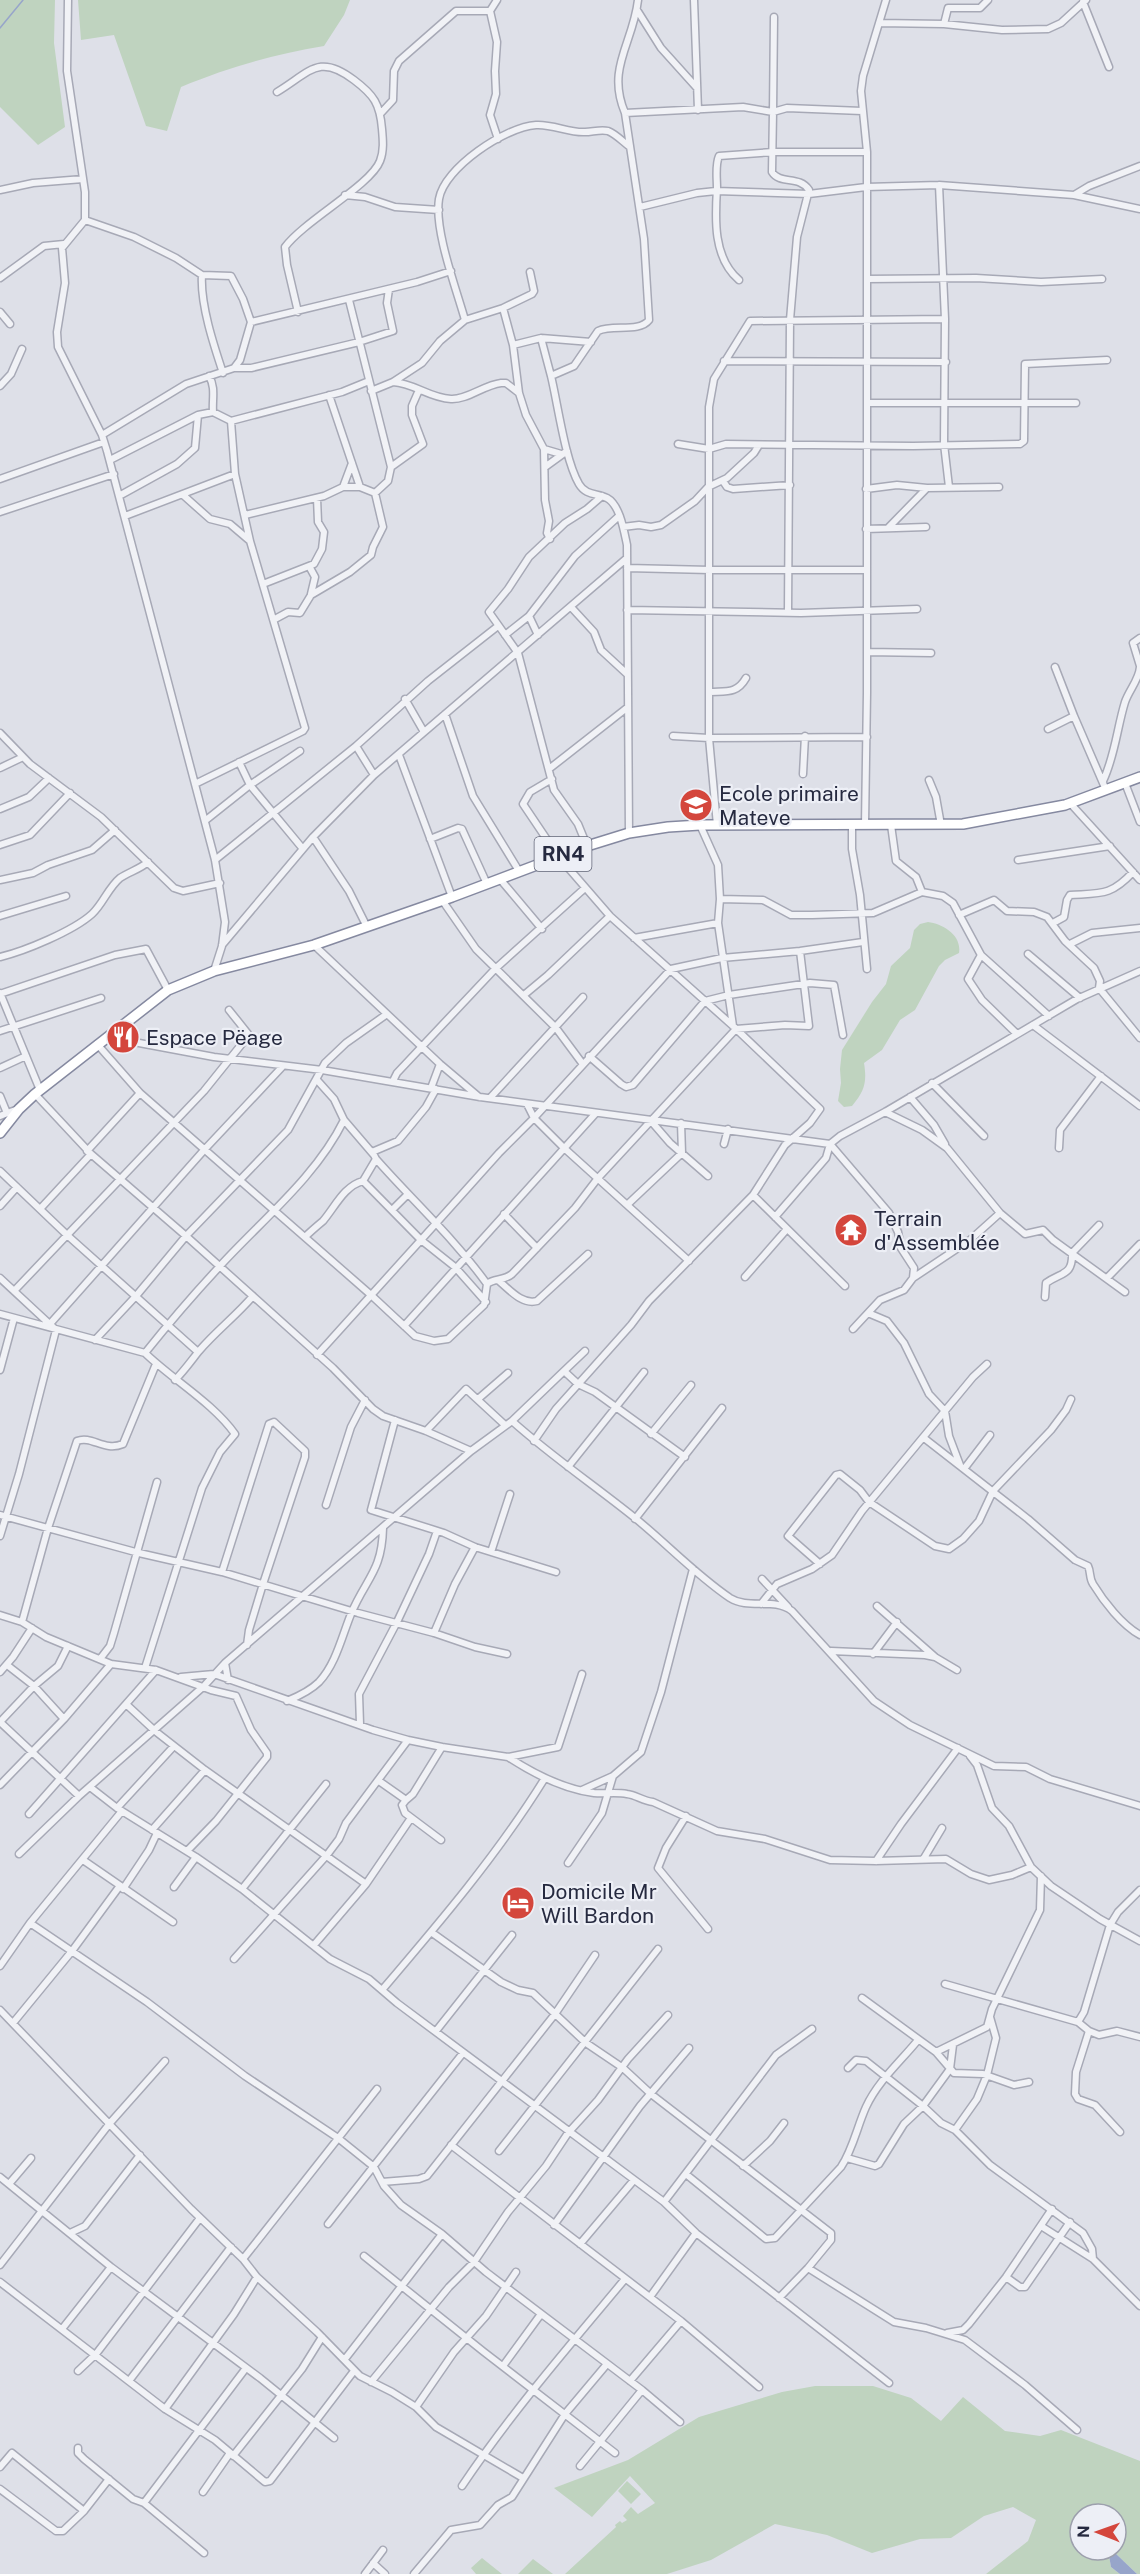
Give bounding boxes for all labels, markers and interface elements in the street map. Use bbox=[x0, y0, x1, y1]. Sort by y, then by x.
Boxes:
place label: Ecole primaire Mateve bbox=[719, 781, 859, 830]
school or university icon: Ecole primaire Mateve bbox=[678, 787, 714, 823]
road number: RN4 bbox=[534, 837, 592, 871]
restaurant icon: Espace Pëage bbox=[105, 1019, 141, 1055]
place label: Espace Pëage bbox=[146, 1025, 283, 1050]
place label: Terrain d'Assemblée bbox=[874, 1206, 1000, 1255]
temple icon: Terrain d'Assemblée bbox=[833, 1212, 869, 1248]
place label: Domicile Mr Will Bardon bbox=[541, 1879, 657, 1928]
hotel icon: Domicile Mr Will Bardon bbox=[500, 1885, 536, 1921]
north arrow bbox=[1068, 2502, 1128, 2562]
text: N bbox=[1074, 2525, 1093, 2538]

